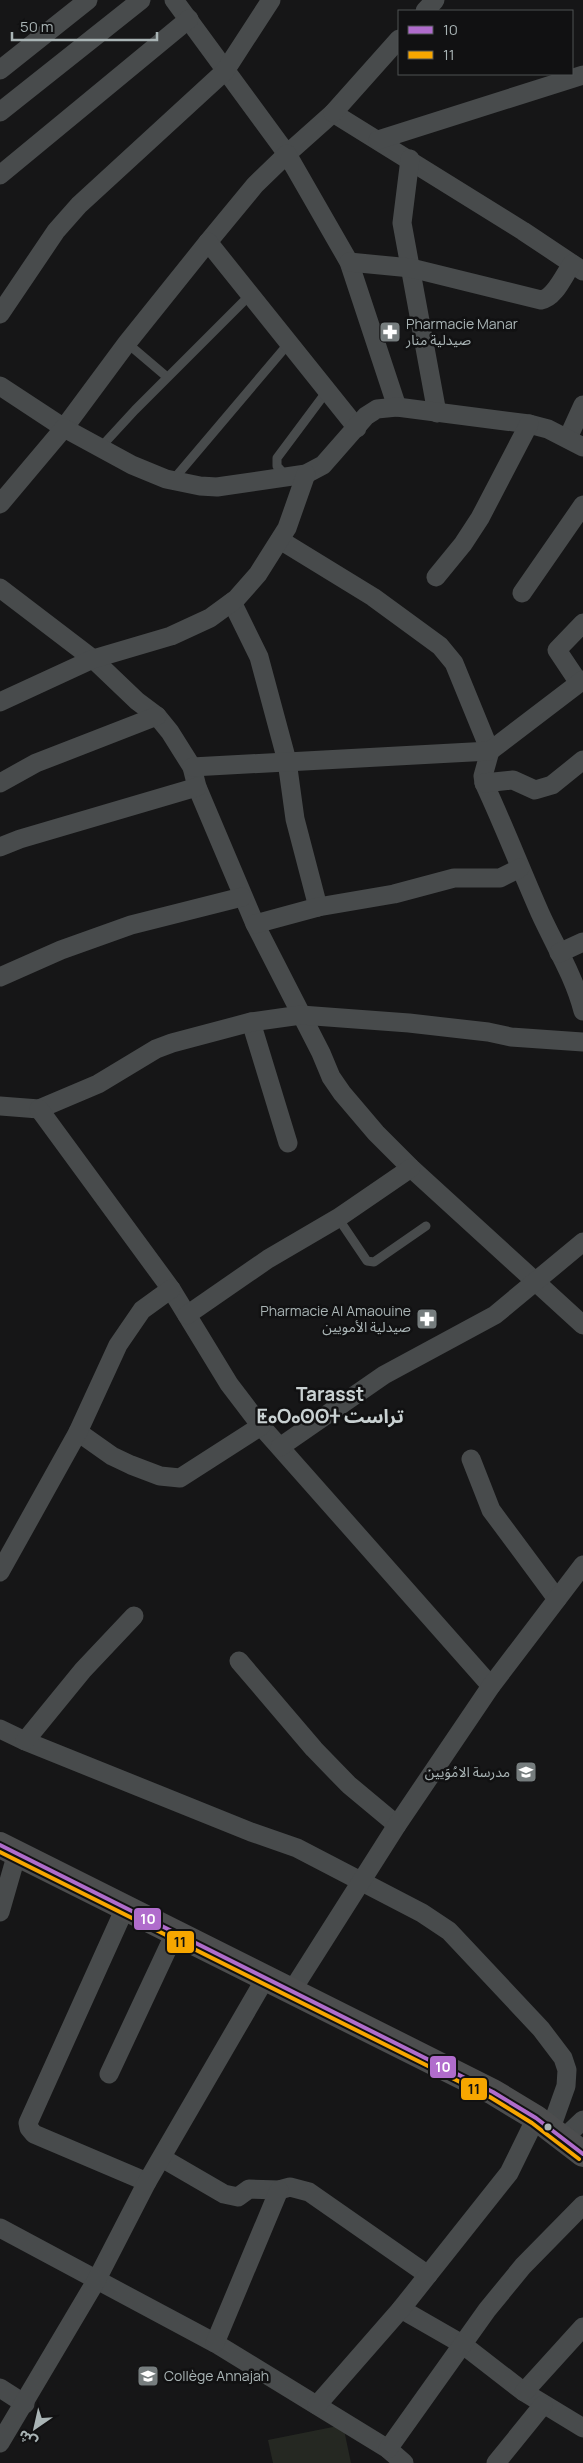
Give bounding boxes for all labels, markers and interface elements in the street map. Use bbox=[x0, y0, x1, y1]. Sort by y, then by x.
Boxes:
scale bar bbox=[12, 10, 158, 42]
legend bbox=[398, 10, 573, 75]
text: 50 m bbox=[20, 16, 54, 37]
text: 10 bbox=[443, 19, 458, 40]
text: 11 bbox=[443, 44, 455, 65]
place label: Pharmacie Manar صيدلية منار bbox=[405, 314, 518, 349]
pharmacy icon: Pharmacie Manar صيدلية منار bbox=[378, 320, 402, 344]
place label: Pharmacie Al Amaouine صيدلية الأمويين bbox=[260, 1301, 411, 1336]
pharmacy icon: Pharmacie Al Amaouine صيدلية الأمويين bbox=[415, 1307, 439, 1331]
district label: Tarasst ⵟⴰⵔⴰⵙⵙⵜ تراست bbox=[256, 1381, 404, 1429]
school or university icon: مدرسة الامُوَيين bbox=[514, 1760, 538, 1784]
place label: مدرسة الامُوَيين bbox=[425, 1762, 510, 1781]
line badge: 10 bbox=[133, 1907, 162, 1931]
text: 10 bbox=[140, 1909, 156, 1928]
line badge: 11 bbox=[166, 1930, 195, 1954]
text: 11 bbox=[174, 1932, 186, 1951]
line badge: 10 bbox=[429, 2055, 457, 2079]
text: 10 bbox=[435, 2057, 451, 2076]
line badge: 11 bbox=[460, 2077, 488, 2101]
text: 11 bbox=[468, 2079, 480, 2098]
unlabelled marker bbox=[543, 2122, 553, 2132]
school or university icon: Collège Annajah bbox=[136, 2364, 160, 2388]
place label: Collège Annajah bbox=[164, 2366, 269, 2385]
north arrow bbox=[10, 2403, 60, 2453]
text: ش bbox=[14, 2426, 41, 2452]

